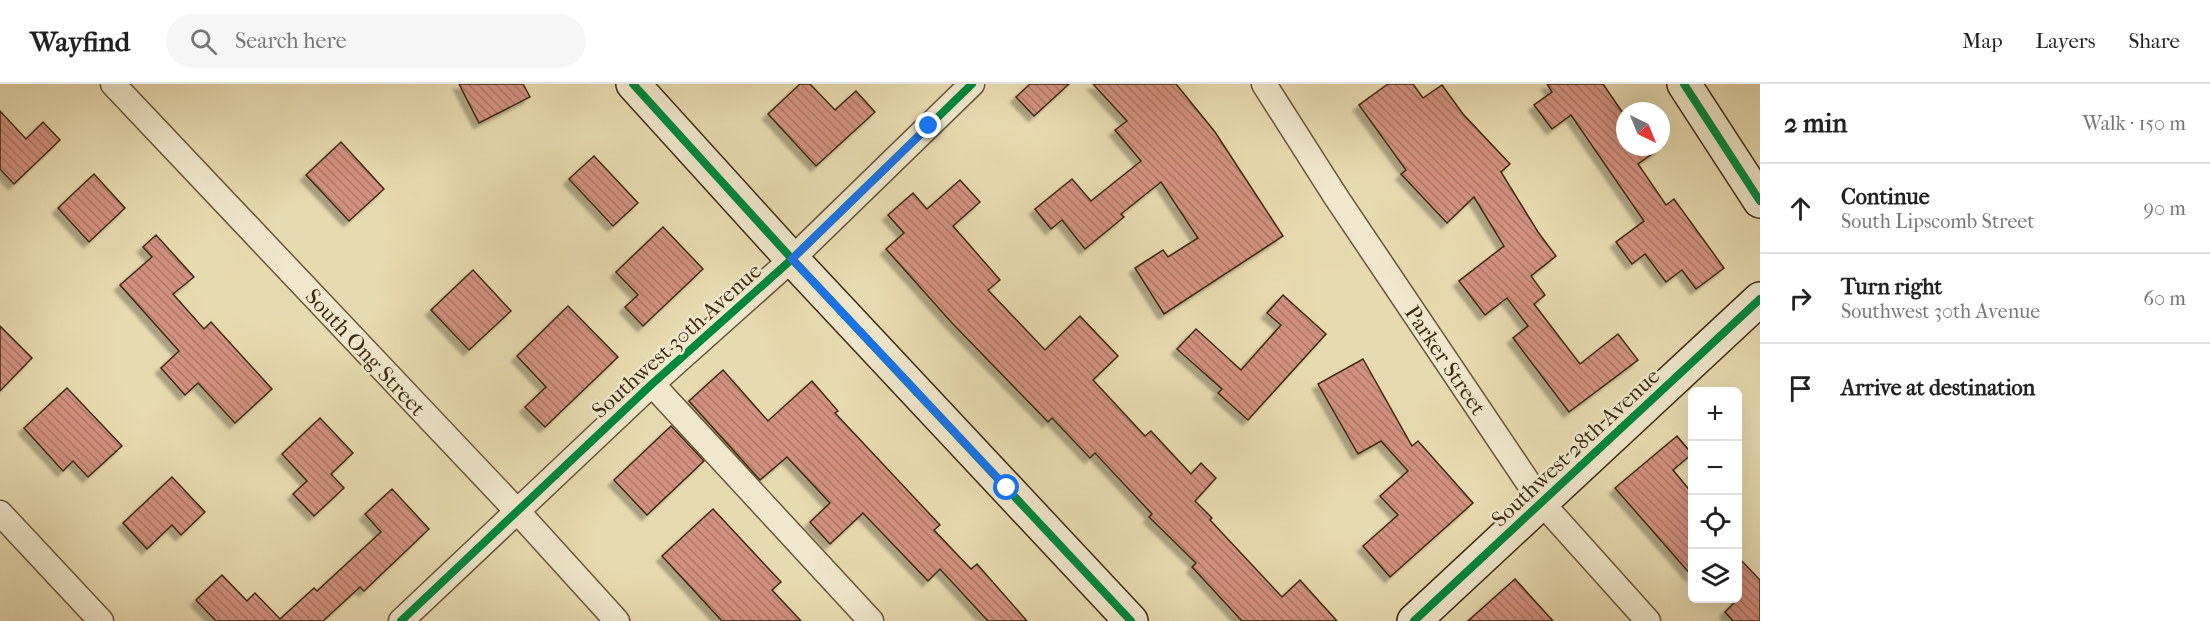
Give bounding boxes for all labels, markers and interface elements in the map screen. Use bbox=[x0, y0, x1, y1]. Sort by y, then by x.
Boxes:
search box bbox=[166, 14, 586, 68]
text: Wayfind bbox=[30, 25, 130, 58]
icon: search bbox=[187, 25, 220, 58]
text: Search here bbox=[235, 28, 347, 54]
text: Map bbox=[1962, 29, 2003, 53]
text: Layers bbox=[2036, 29, 2095, 53]
text: Share bbox=[2128, 29, 2180, 53]
north arrow bbox=[1616, 102, 1670, 156]
text: 2 min bbox=[1784, 108, 1847, 139]
route end bbox=[915, 112, 941, 138]
text: Walk · 150 m bbox=[2082, 112, 2186, 135]
text: Continue bbox=[1841, 184, 1930, 210]
icon: ahead bbox=[1784, 192, 1817, 225]
text: 90 m bbox=[2144, 197, 2186, 220]
text: South Lipscomb Street bbox=[1841, 210, 2034, 233]
street label: Southwest 30th Avenue bbox=[587, 258, 767, 424]
text: Turn right bbox=[1841, 274, 1942, 300]
icon: right bbox=[1784, 282, 1817, 315]
street label: South Ong Street bbox=[300, 284, 431, 422]
text: 60 m bbox=[2143, 287, 2186, 310]
text: Southwest 30th Avenue bbox=[1841, 300, 2040, 323]
street label: Parker Street bbox=[1399, 301, 1491, 420]
street label: Southwest 28th Avenue bbox=[1486, 363, 1665, 532]
icon: arrive bbox=[1784, 372, 1817, 405]
text: Arrive at destination bbox=[1841, 375, 2035, 401]
map controls bbox=[1688, 387, 1742, 603]
button: + bbox=[1688, 387, 1742, 441]
button: − bbox=[1688, 441, 1742, 495]
route start bbox=[993, 474, 1019, 500]
button: locate bbox=[1688, 495, 1742, 549]
button: layers bbox=[1688, 549, 1742, 603]

